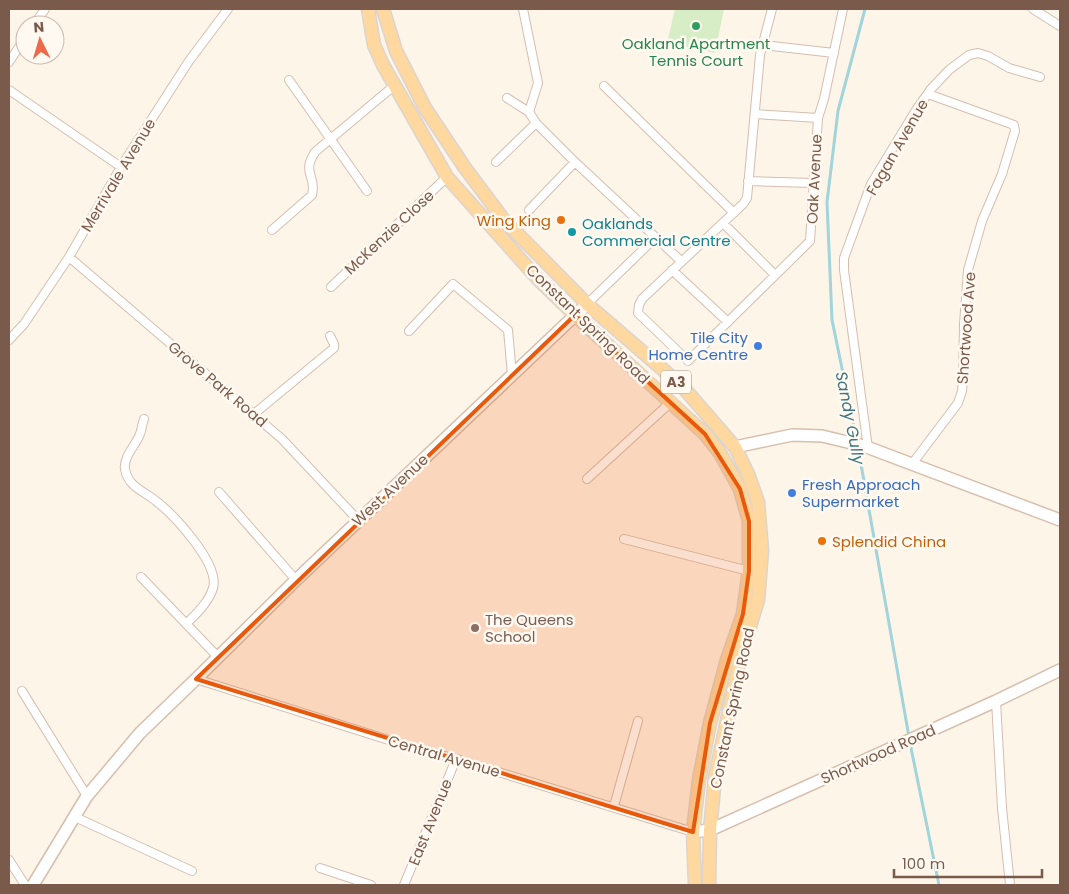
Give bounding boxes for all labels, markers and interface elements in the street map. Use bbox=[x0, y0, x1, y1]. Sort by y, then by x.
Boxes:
north arrow bbox=[15, 15, 65, 65]
text: N bbox=[33, 17, 45, 37]
marker: Oakland Apartment Tennis Court bbox=[690, 20, 702, 32]
place label: Oakland Apartment Tennis Court bbox=[622, 33, 770, 71]
street label: Fagan Avenue bbox=[861, 95, 933, 199]
street label: Merrivale Avenue bbox=[76, 114, 160, 236]
street label: Oak Avenue bbox=[801, 134, 827, 224]
street label: McKenzie Close bbox=[340, 185, 438, 279]
place label: Wing King bbox=[477, 210, 551, 231]
place label: Oaklands Commercial Centre bbox=[582, 213, 730, 251]
marker: Wing King bbox=[555, 214, 567, 226]
marker: Oaklands Commercial Centre bbox=[566, 226, 578, 238]
street label: Constant Spring Road bbox=[522, 259, 654, 389]
street label: Shortwood Ave bbox=[952, 271, 980, 385]
place label: Tile City Home Centre bbox=[648, 327, 749, 365]
street label: Grove Park Road bbox=[164, 336, 272, 432]
marker: Tile City Home Centre bbox=[752, 340, 764, 352]
water label: Sandy Gully bbox=[830, 369, 870, 468]
road number: A3 bbox=[661, 371, 691, 394]
street label: West Avenue bbox=[347, 449, 433, 531]
place label: Fresh Approach Supermarket bbox=[802, 474, 920, 512]
marker: Fresh Approach Supermarket bbox=[786, 487, 798, 499]
place label: Splendid China bbox=[832, 531, 946, 552]
marker: Splendid China bbox=[816, 535, 828, 547]
place label: The Queens School bbox=[485, 609, 574, 647]
marker: The Queens School bbox=[469, 622, 481, 634]
street label: Constant Spring Road bbox=[705, 625, 759, 791]
street label: Shortwood Road bbox=[817, 719, 939, 789]
street label: Central Avenue bbox=[385, 730, 503, 782]
street label: East Avenue bbox=[403, 776, 457, 868]
scale bar bbox=[894, 846, 1042, 878]
text: 100 m bbox=[902, 853, 945, 874]

